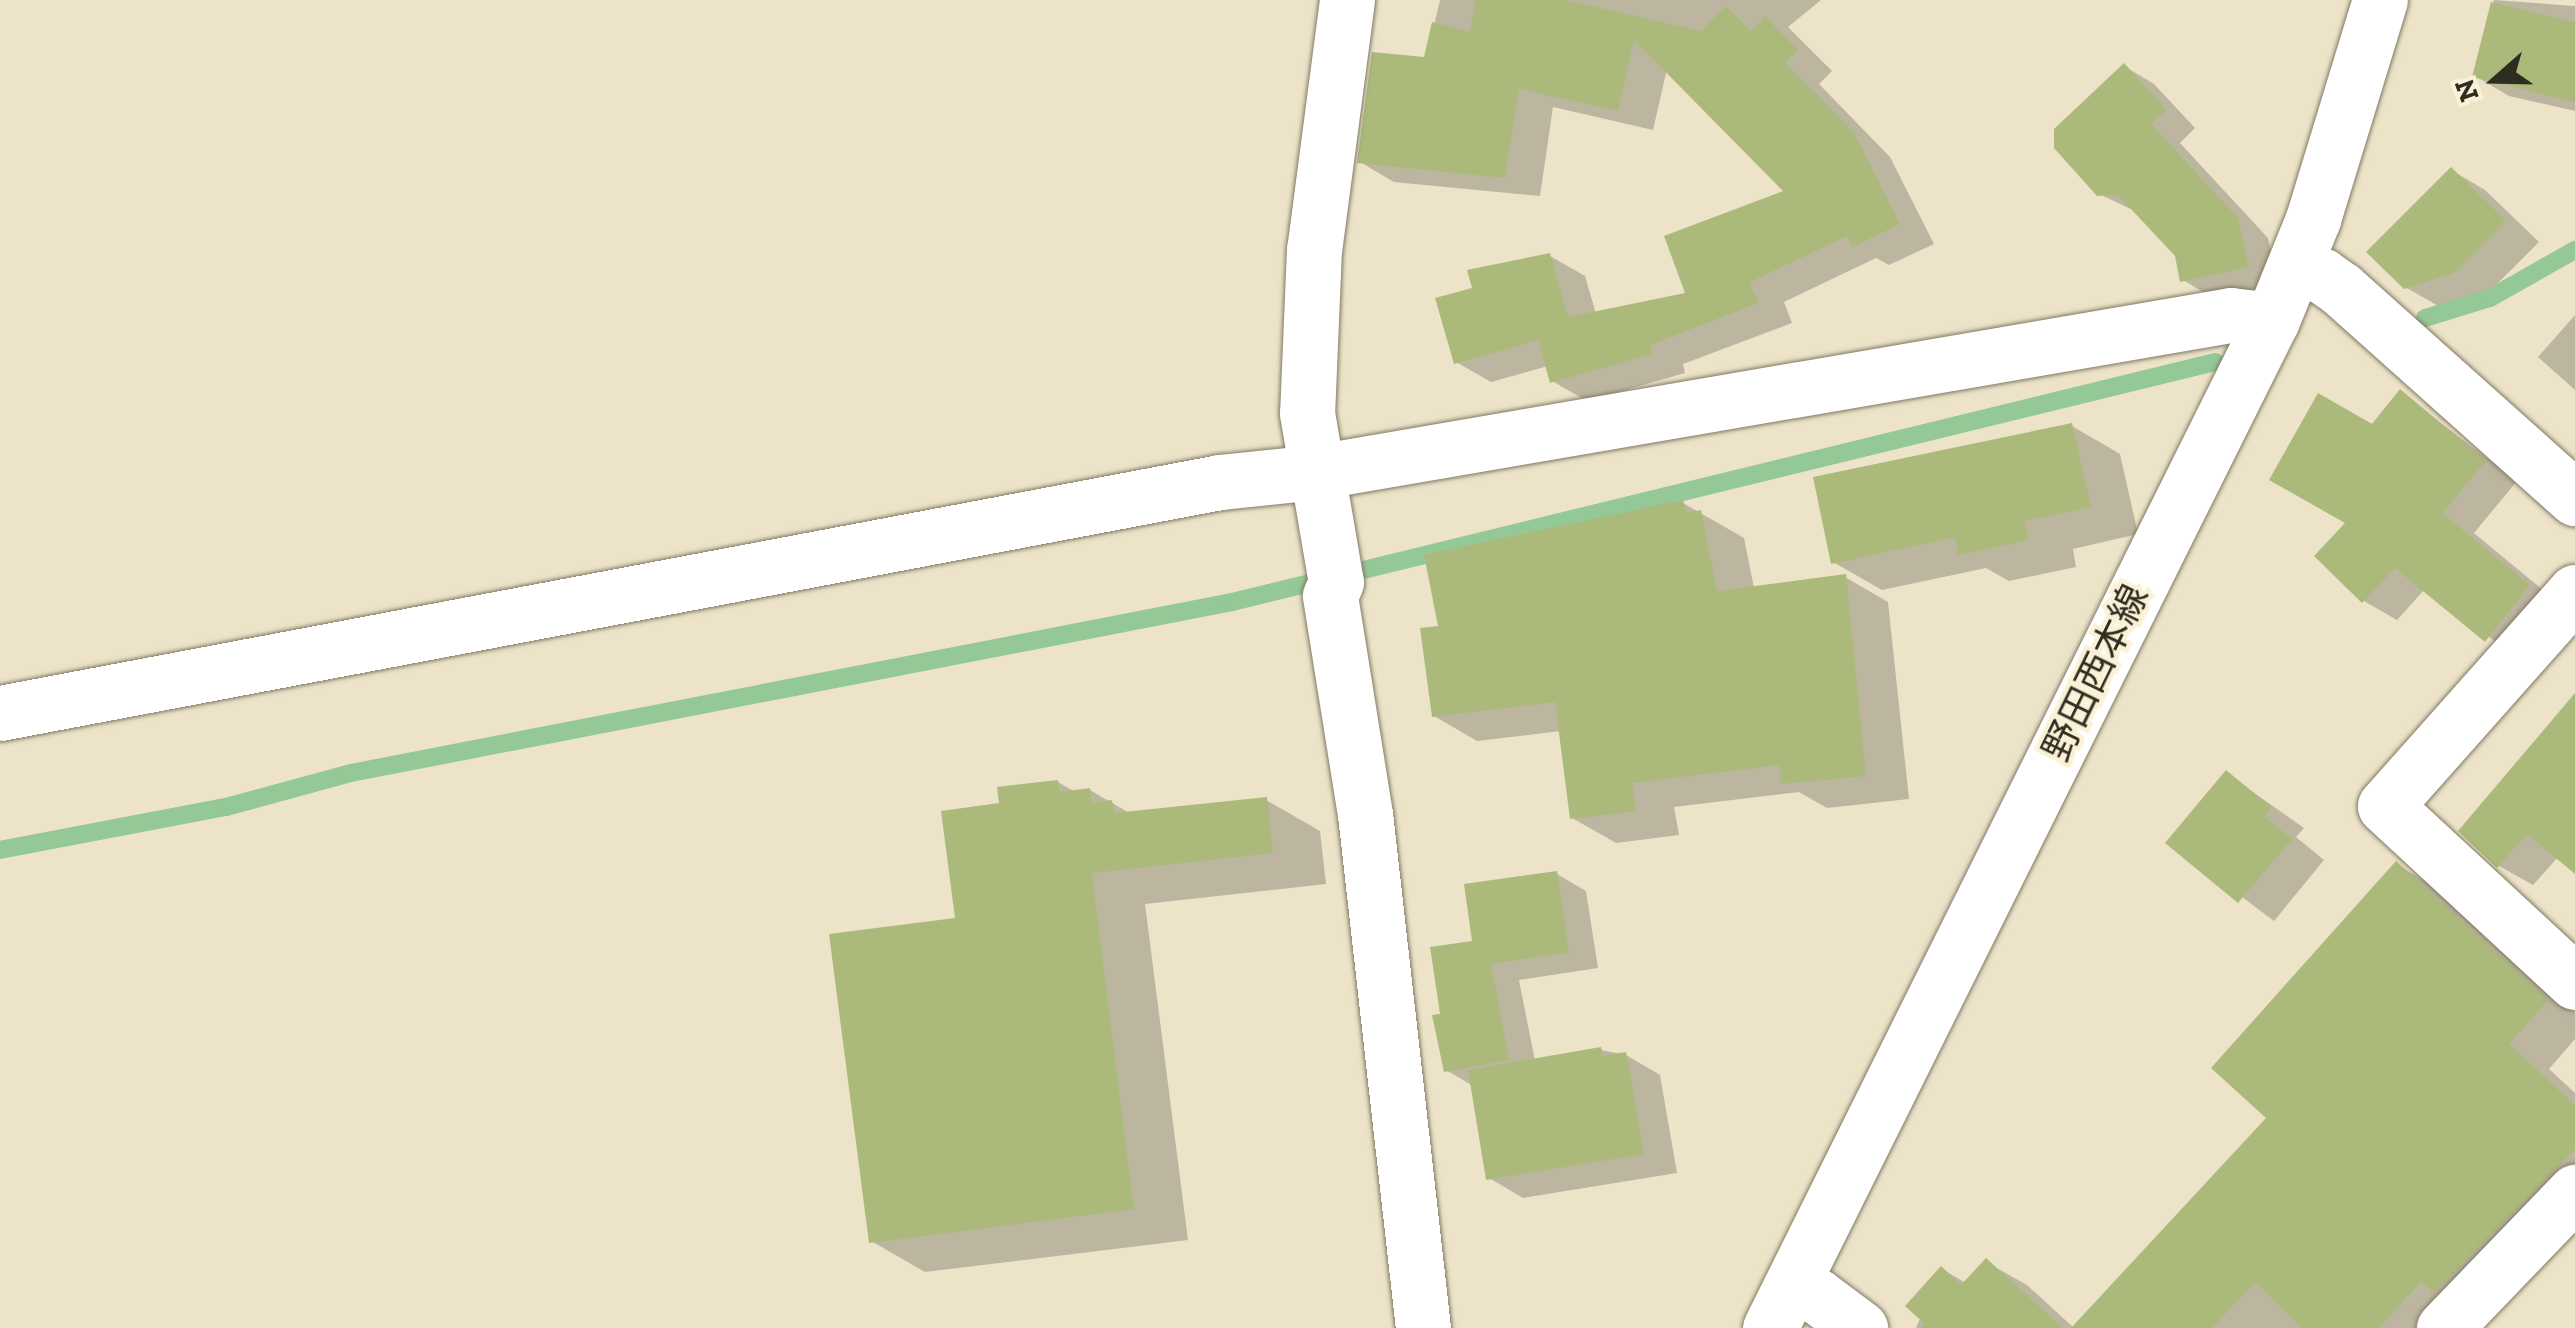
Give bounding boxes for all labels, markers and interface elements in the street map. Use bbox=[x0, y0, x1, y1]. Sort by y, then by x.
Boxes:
north arrow bbox=[2445, 30, 2545, 130]
text: N bbox=[2447, 75, 2485, 106]
street label: 野田西本線 bbox=[2034, 578, 2158, 768]

